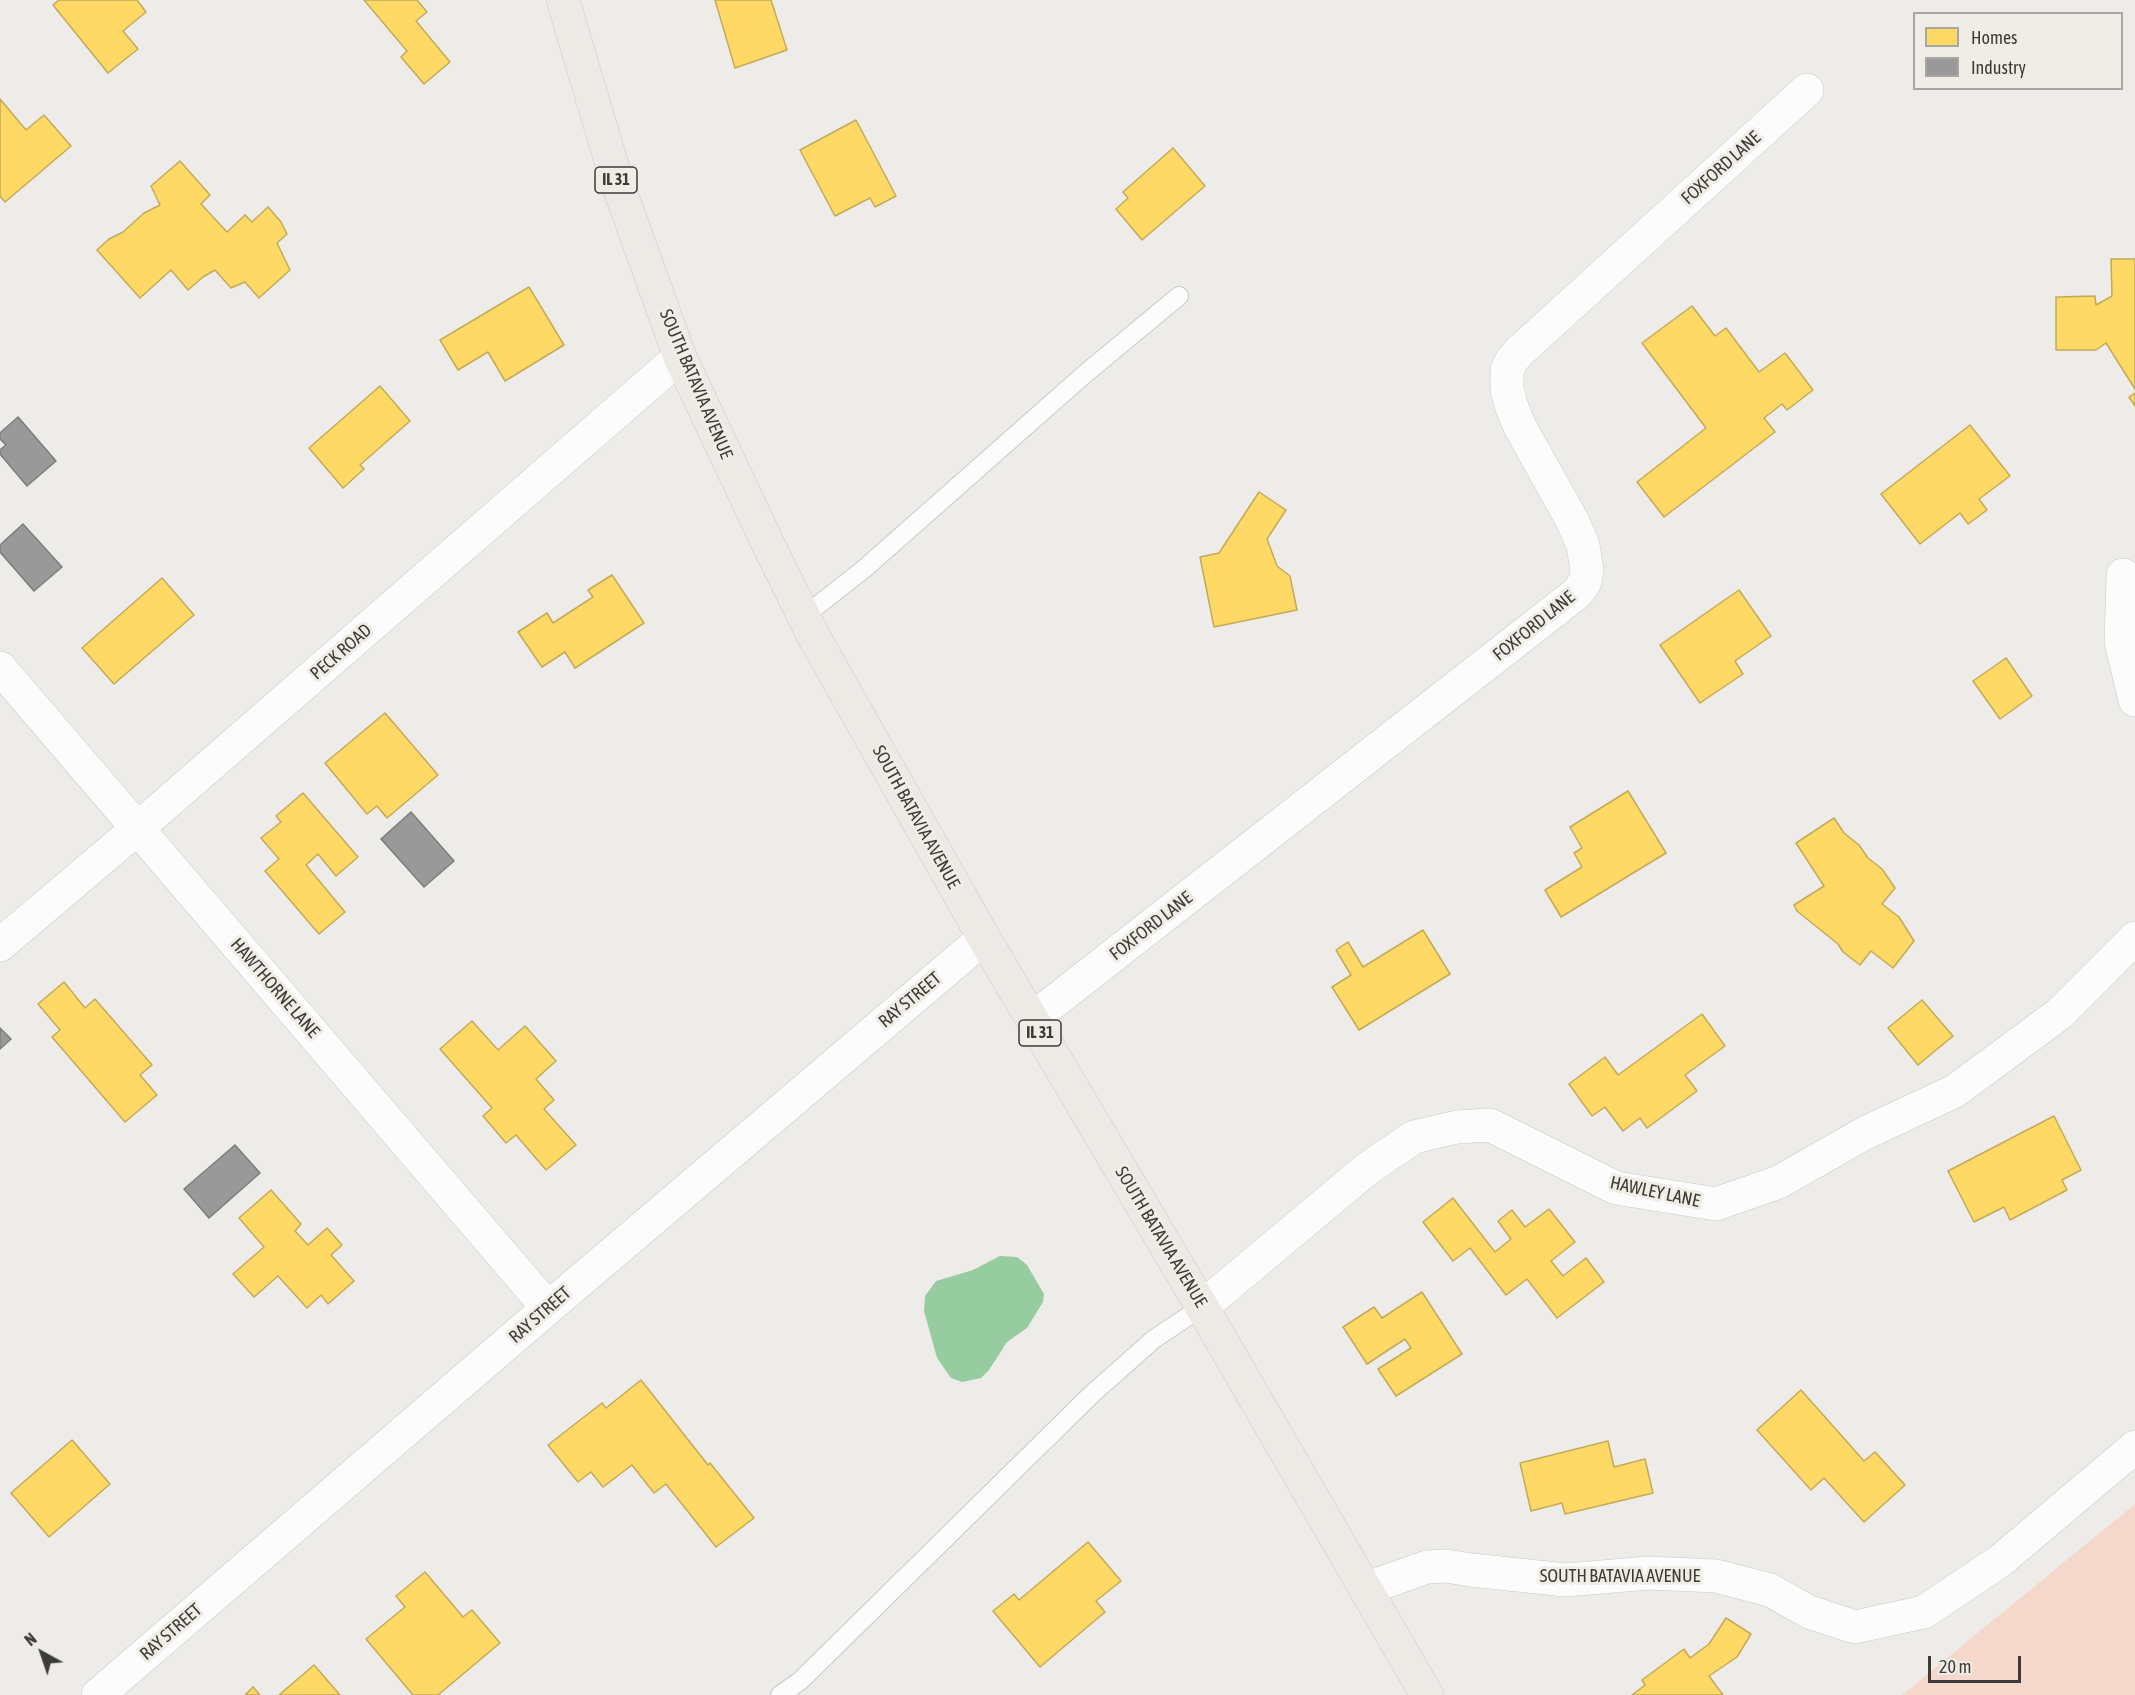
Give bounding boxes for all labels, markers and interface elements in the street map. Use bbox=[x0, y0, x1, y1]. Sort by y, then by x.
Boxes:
legend bbox=[1913, 12, 2123, 90]
text: Homes bbox=[1971, 27, 2017, 48]
text: Industry bbox=[1971, 57, 2026, 78]
street label: FOXFORD LANE bbox=[1677, 127, 1765, 209]
road number: IL 31 bbox=[595, 167, 637, 193]
street label: SOUTH BATAVIA AVENUE bbox=[655, 306, 737, 462]
street label: FOXFORD LANE bbox=[1489, 586, 1579, 666]
street label: PECK ROAD bbox=[306, 620, 376, 684]
street label: SOUTH BATAVIA AVENUE bbox=[868, 742, 964, 892]
street label: FOXFORD LANE bbox=[1105, 887, 1197, 965]
street label: HAWTHORNE LANE bbox=[226, 934, 324, 1042]
street label: RAY STREET bbox=[874, 968, 946, 1032]
road number: IL 31 bbox=[1019, 1020, 1061, 1046]
street label: SOUTH BATAVIA AVENUE bbox=[1110, 1163, 1212, 1311]
street label: HAWLEY LANE bbox=[1608, 1172, 1702, 1212]
street label: RAY STREET bbox=[505, 1282, 575, 1348]
street label: SOUTH BATAVIA AVENUE bbox=[1540, 1565, 1700, 1587]
street label: RAY STREET bbox=[136, 1599, 206, 1665]
north arrow bbox=[12, 1623, 72, 1683]
text: N bbox=[21, 1629, 40, 1649]
scale bar bbox=[1931, 1644, 2024, 1682]
text: 20 m bbox=[1939, 1656, 1971, 1677]

